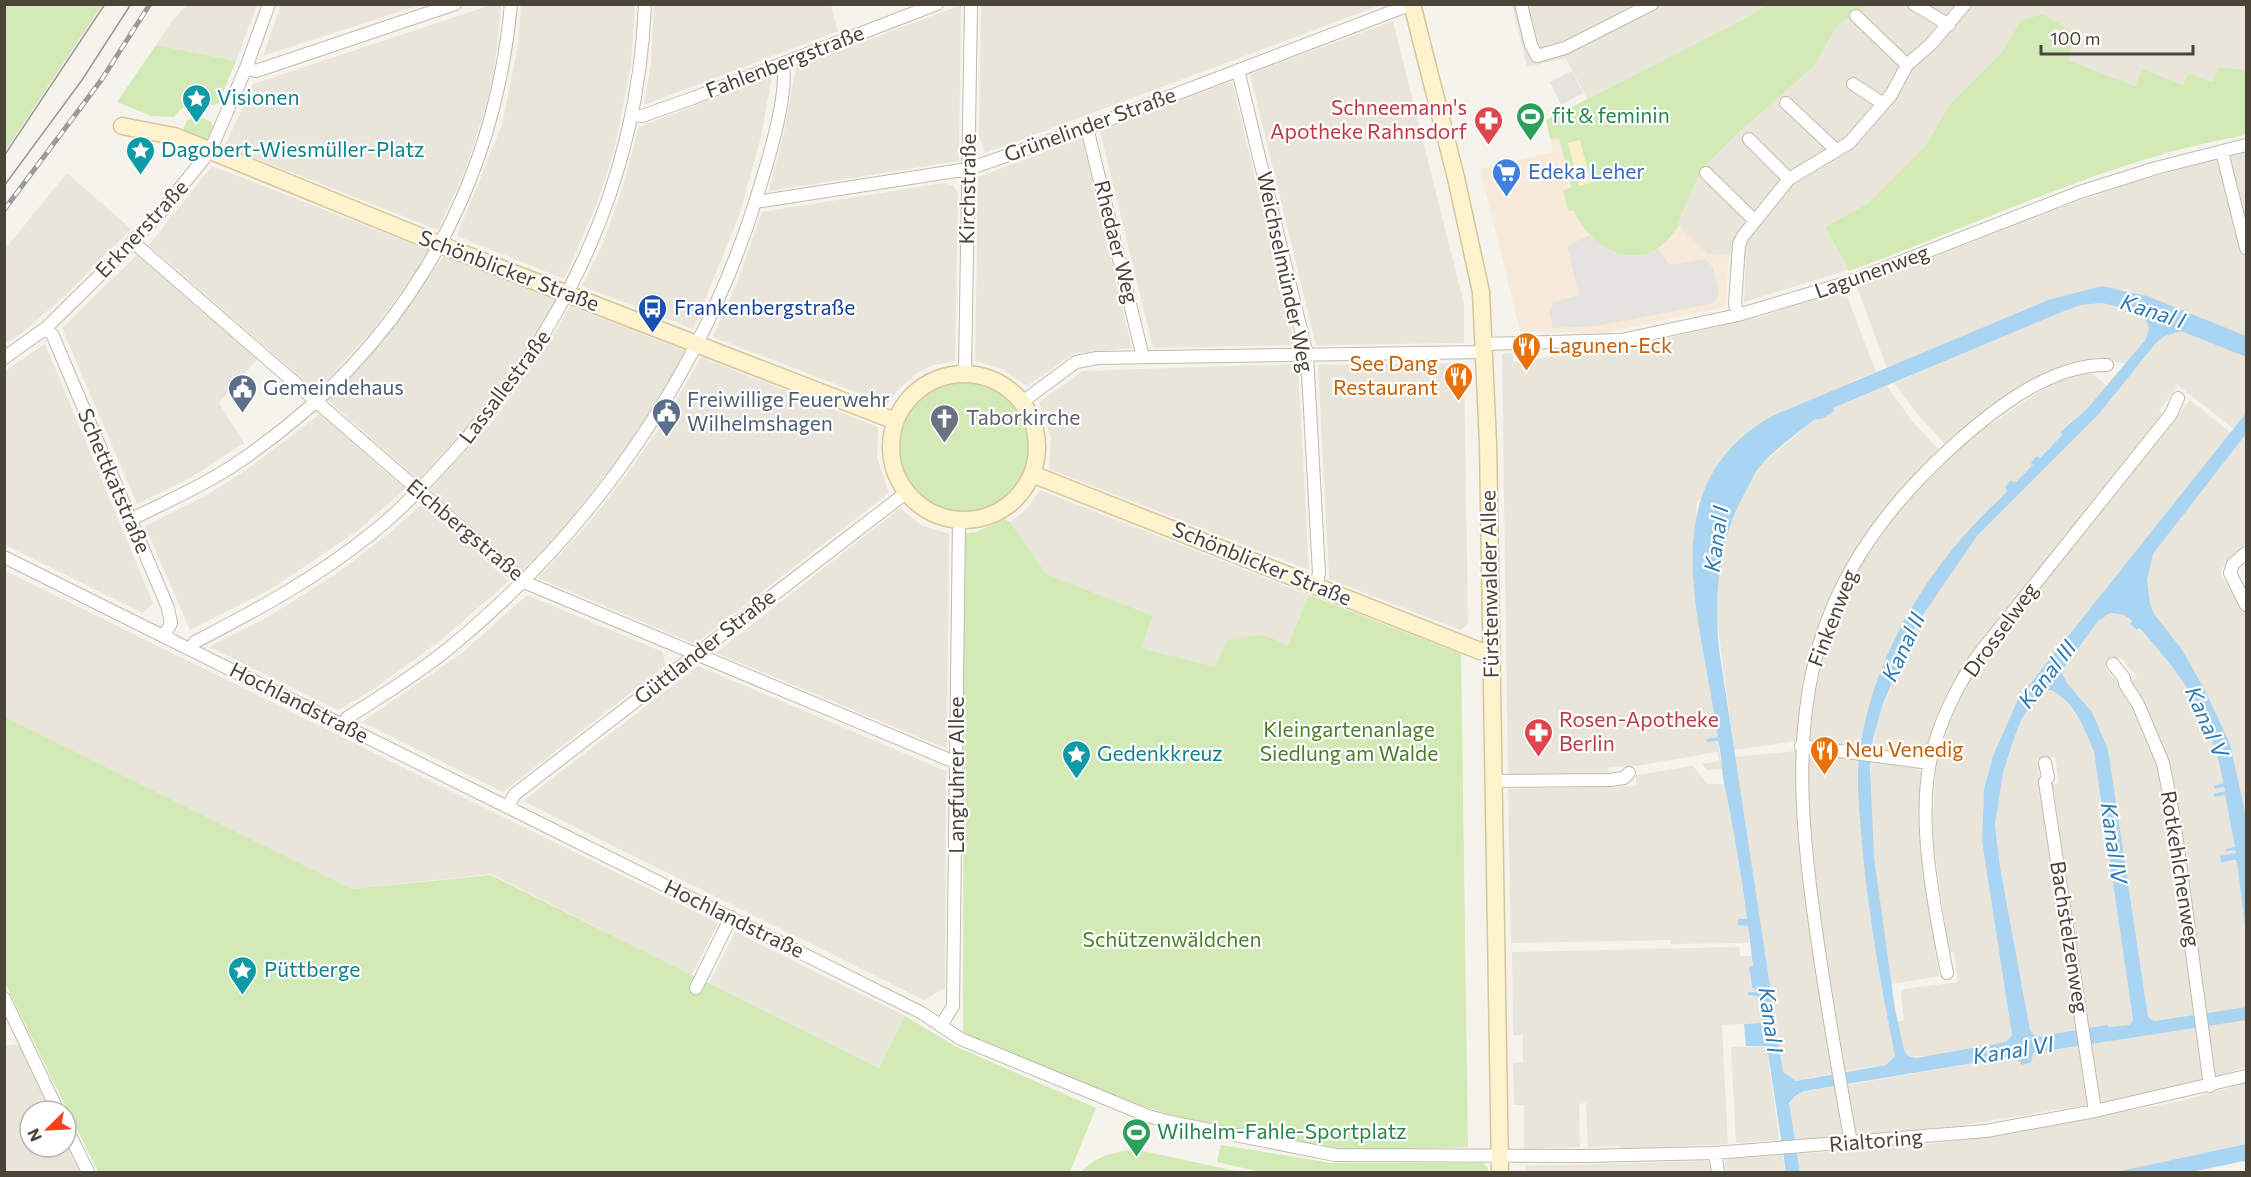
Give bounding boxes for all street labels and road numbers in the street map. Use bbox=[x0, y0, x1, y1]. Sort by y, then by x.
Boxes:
street label: Fahlenbergstraße bbox=[702, 19, 867, 102]
street label: Grünelinder Straße bbox=[1000, 81, 1179, 166]
street label: Kirchstraße bbox=[953, 133, 980, 245]
street label: Weichselmünder Weg bbox=[1253, 169, 1320, 375]
street label: Erknerstraße bbox=[89, 174, 192, 282]
street label: Rhedaer Weg bbox=[1090, 177, 1145, 306]
street label: Schönblicker Straße bbox=[416, 224, 603, 315]
street label: Lagunenweg bbox=[1811, 238, 1932, 303]
street label: Lassallestraße bbox=[453, 324, 555, 448]
street label: Schettkatstraße bbox=[74, 404, 157, 557]
street label: Eichbergstraße bbox=[403, 473, 529, 585]
street label: Fürstenwalder Allee bbox=[1474, 490, 1503, 678]
street label: Schönblicker Straße bbox=[1169, 515, 1356, 610]
street label: Finkenweg bbox=[1802, 565, 1862, 670]
street label: Drosselweg bbox=[1957, 577, 2042, 681]
street label: Güttlander Straße bbox=[629, 583, 780, 709]
street label: Hochlandstraße bbox=[226, 656, 373, 747]
street label: Langfuhrer Allee bbox=[943, 696, 968, 854]
street label: Rotkehlchenweg bbox=[2157, 789, 2206, 949]
street label: Bachstelzenweg bbox=[2046, 859, 2095, 1015]
street label: Hochlandstraße bbox=[661, 873, 809, 962]
street label: Rialtoring bbox=[1828, 1123, 1924, 1156]

